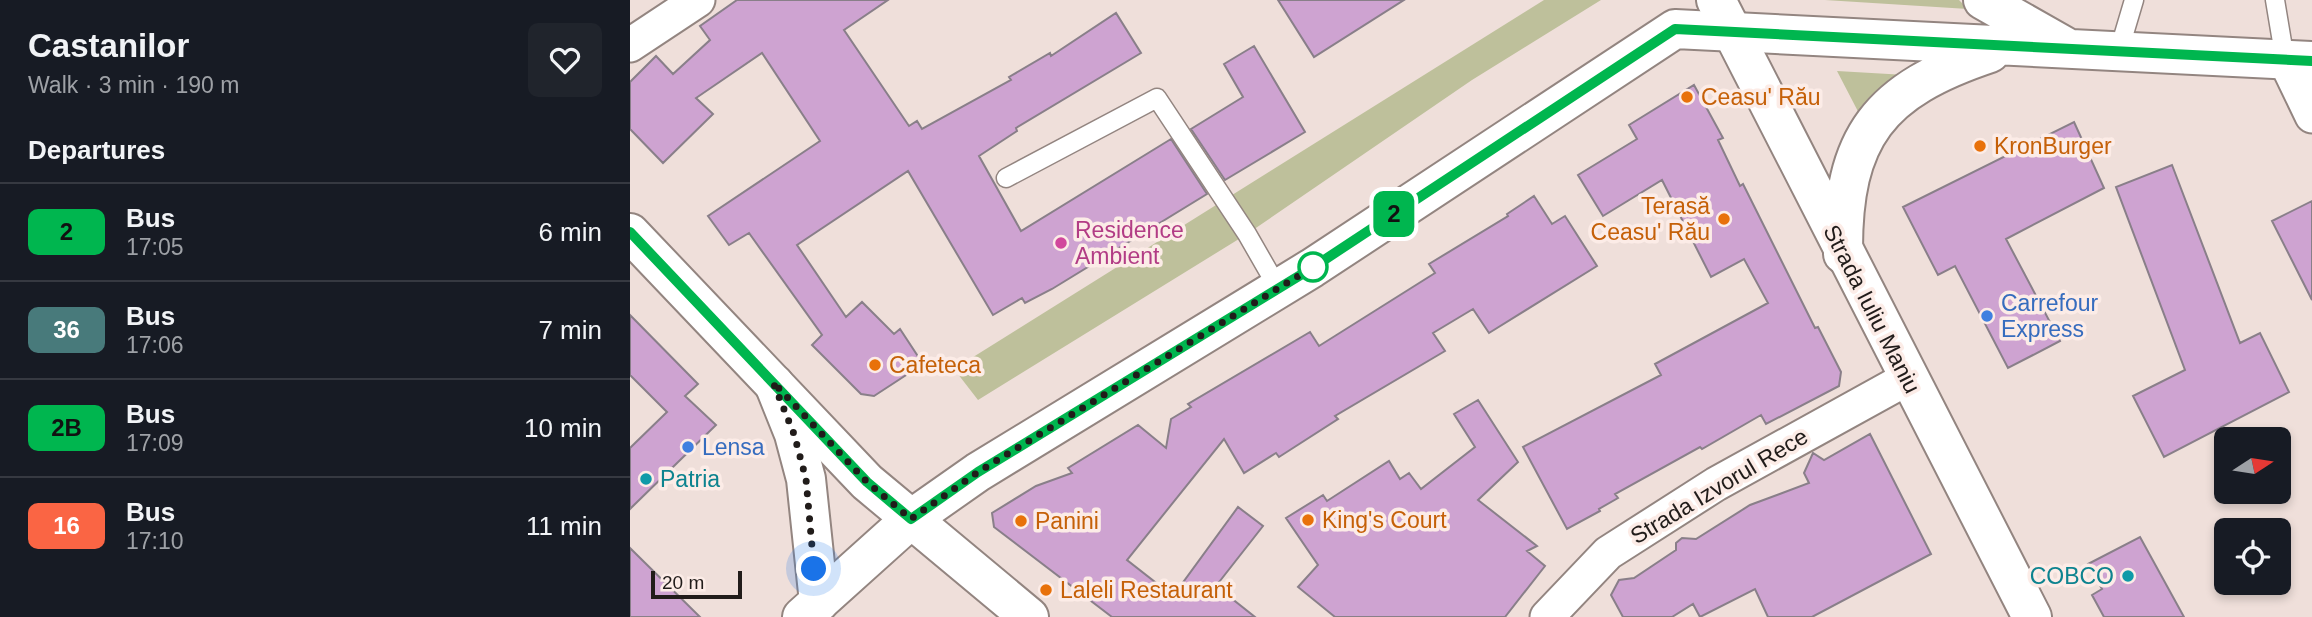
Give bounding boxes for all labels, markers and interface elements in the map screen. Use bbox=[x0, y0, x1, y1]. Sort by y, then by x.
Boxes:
button: heart bbox=[528, 23, 602, 97]
text: Castanilor bbox=[28, 27, 189, 64]
text: Walk · 3 min · 190 m bbox=[28, 72, 239, 98]
place label: Ceasu' Rău bbox=[1701, 84, 1820, 110]
marker: Ceasu' Rău bbox=[1679, 89, 1695, 105]
place label: KronBurger bbox=[1994, 133, 2112, 159]
text: Departures bbox=[28, 135, 165, 165]
marker: KronBurger bbox=[1972, 138, 1988, 154]
line badge: 2 bbox=[1371, 191, 1417, 237]
place label: Terasă Ceasu' Rău bbox=[1591, 193, 1710, 245]
text: 2 bbox=[1387, 200, 1401, 227]
text: Bus bbox=[126, 203, 175, 233]
marker: Terasă Ceasu' Rău bbox=[1716, 211, 1732, 227]
text: 6 min bbox=[538, 217, 602, 247]
place label: Residence Ambient bbox=[1075, 217, 1184, 269]
text: 2 bbox=[60, 218, 73, 245]
street label: Strada Iuliu Maniu bbox=[1818, 221, 1926, 397]
text: 17:05 bbox=[126, 234, 184, 260]
marker: Residence Ambient bbox=[1053, 235, 1069, 251]
unlabelled marker bbox=[1298, 252, 1328, 282]
place label: Carrefour Express bbox=[2001, 290, 2098, 342]
text: Bus bbox=[126, 301, 175, 331]
marker: Carrefour Express bbox=[1979, 308, 1995, 324]
text: 7 min bbox=[538, 315, 602, 345]
text: 36 bbox=[53, 316, 80, 343]
text: 17:06 bbox=[126, 332, 184, 358]
place label: Cafeteca bbox=[889, 352, 981, 378]
marker: Cafeteca bbox=[867, 357, 883, 373]
text: Bus bbox=[126, 399, 175, 429]
text: 10 min bbox=[524, 413, 602, 443]
text: 2B bbox=[51, 414, 82, 441]
street label: Strada Izvorul Rece bbox=[1626, 423, 1812, 549]
north arrow bbox=[2214, 427, 2291, 504]
map controls bbox=[2214, 427, 2291, 595]
text: 17:09 bbox=[126, 430, 184, 456]
place label: Lensa bbox=[702, 434, 765, 460]
marker: Lensa bbox=[680, 439, 696, 455]
place label: Patria bbox=[660, 466, 720, 492]
marker: Patria bbox=[638, 471, 654, 487]
text: Bus bbox=[126, 497, 175, 527]
place label: King's Court bbox=[1322, 507, 1447, 533]
place label: Panini bbox=[1035, 508, 1099, 534]
text: 11 min bbox=[526, 511, 602, 541]
text: 16 bbox=[53, 512, 80, 539]
marker: King's Court bbox=[1300, 512, 1316, 528]
marker: Panini bbox=[1013, 513, 1029, 529]
button: locate bbox=[2214, 518, 2291, 595]
text: 17:10 bbox=[126, 528, 184, 554]
your location bbox=[796, 551, 831, 586]
place label: COBCO bbox=[2030, 563, 2114, 589]
scale bar bbox=[651, 568, 742, 600]
marker: COBCO bbox=[2120, 568, 2136, 584]
text: 20 m bbox=[662, 572, 704, 593]
place label: Laleli Restaurant bbox=[1060, 577, 1233, 603]
marker: Laleli Restaurant bbox=[1038, 582, 1054, 598]

